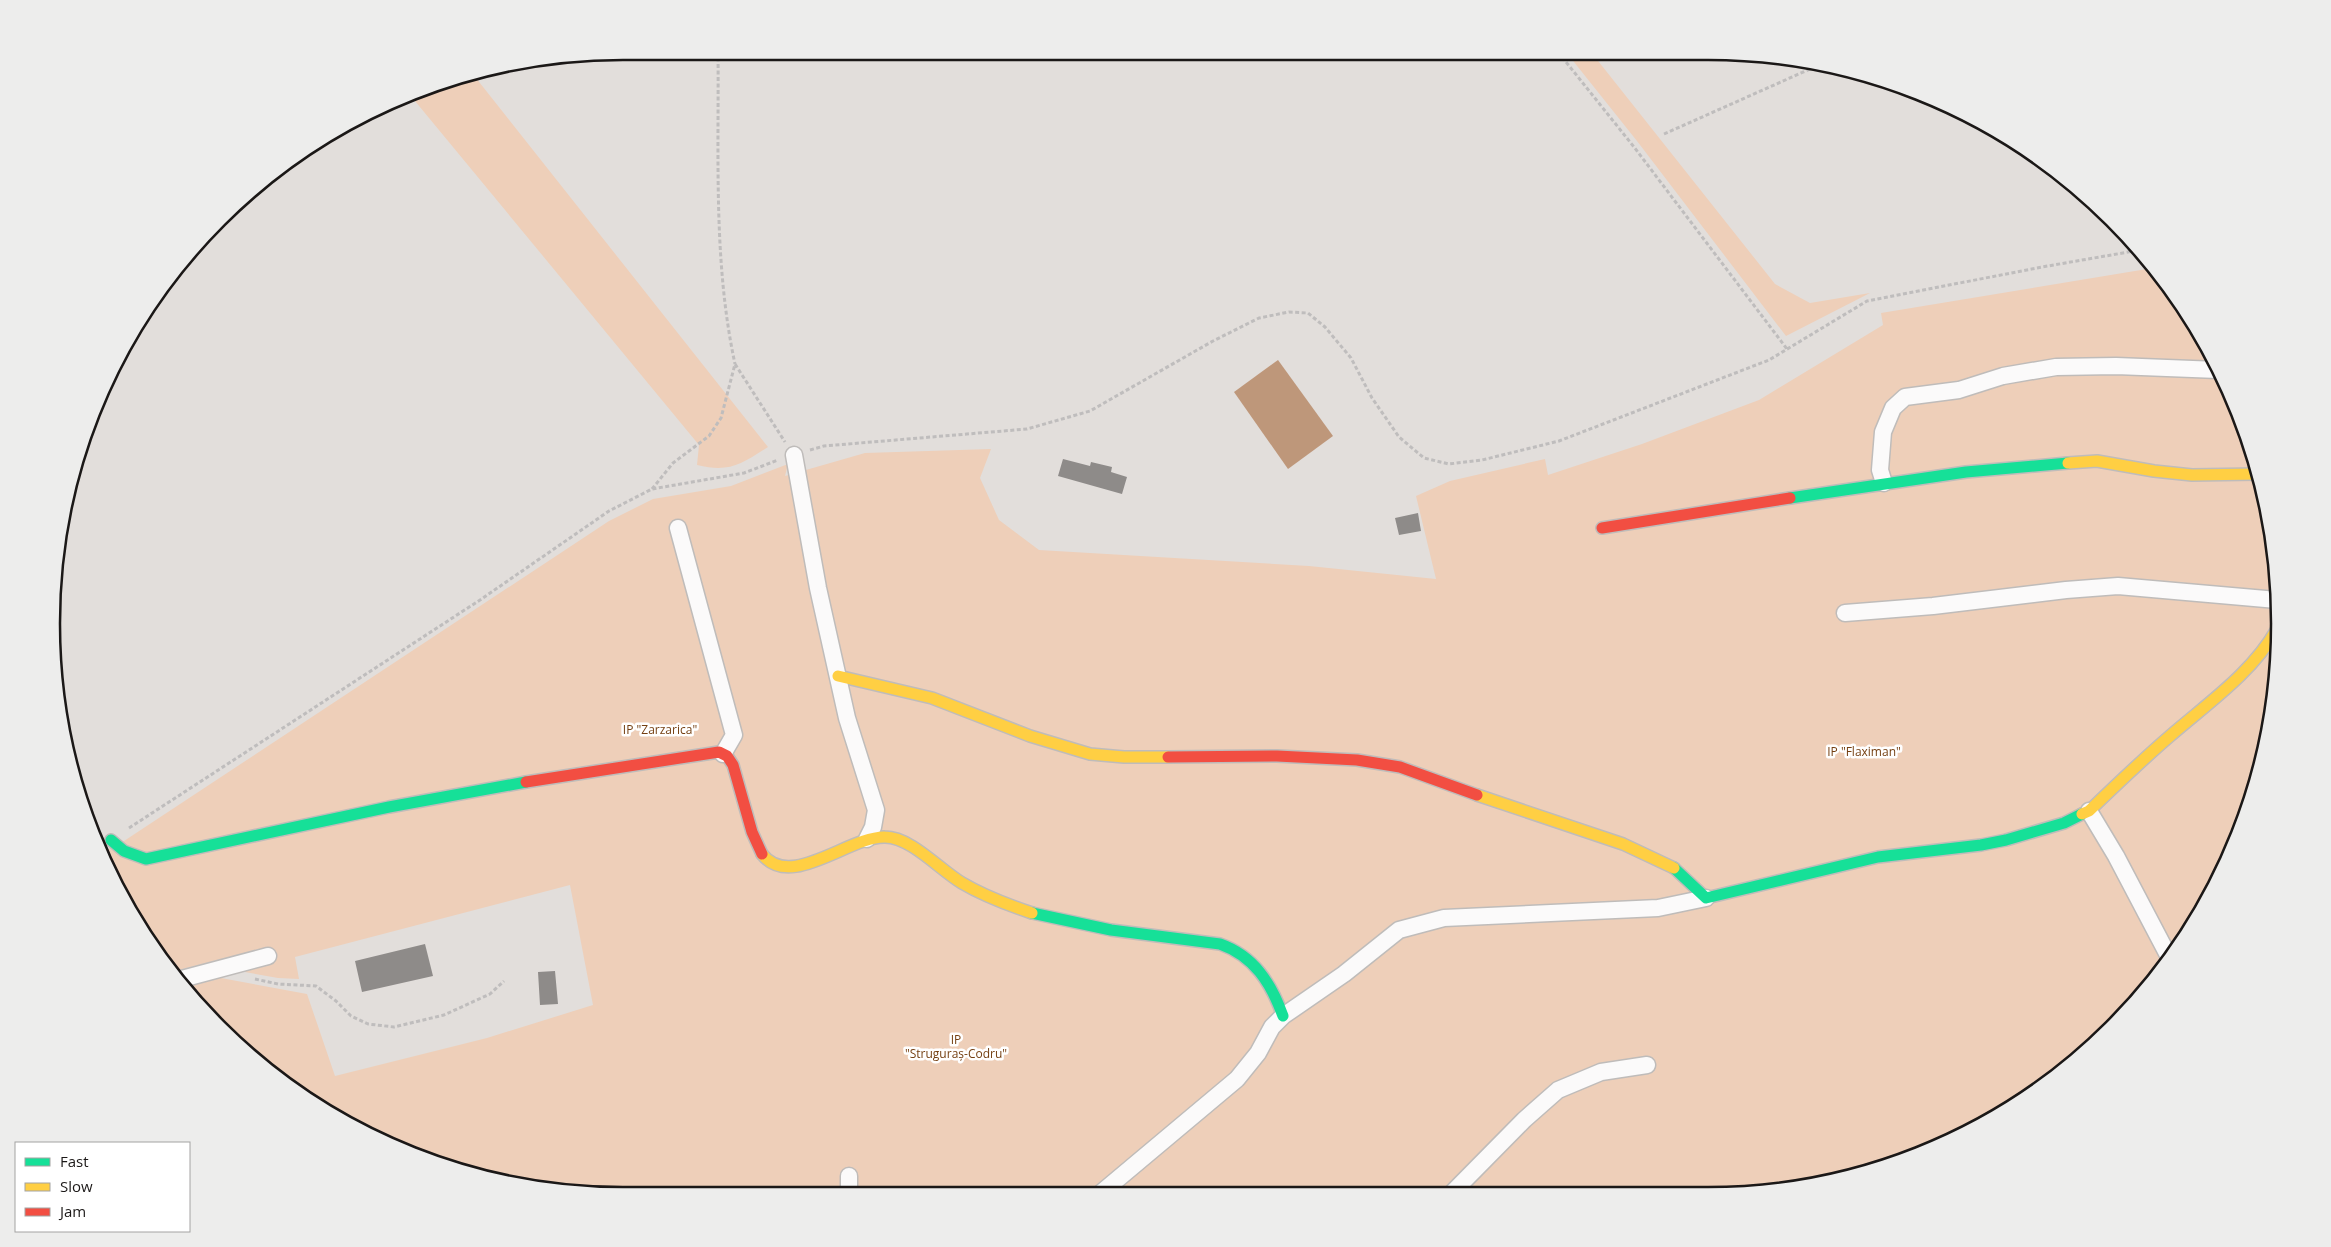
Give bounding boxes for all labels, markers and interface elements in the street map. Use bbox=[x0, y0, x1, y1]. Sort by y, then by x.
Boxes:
park label: IP "Zarzarica" bbox=[623, 721, 697, 738]
park label: IP "Flaximan" bbox=[1827, 743, 1901, 760]
park label: IP "Struguraș-Codru" bbox=[905, 1031, 1007, 1062]
legend bbox=[15, 1142, 190, 1232]
text: Fast bbox=[60, 1151, 89, 1171]
text: Slow bbox=[60, 1176, 93, 1196]
text: Jam bbox=[58, 1201, 86, 1221]

